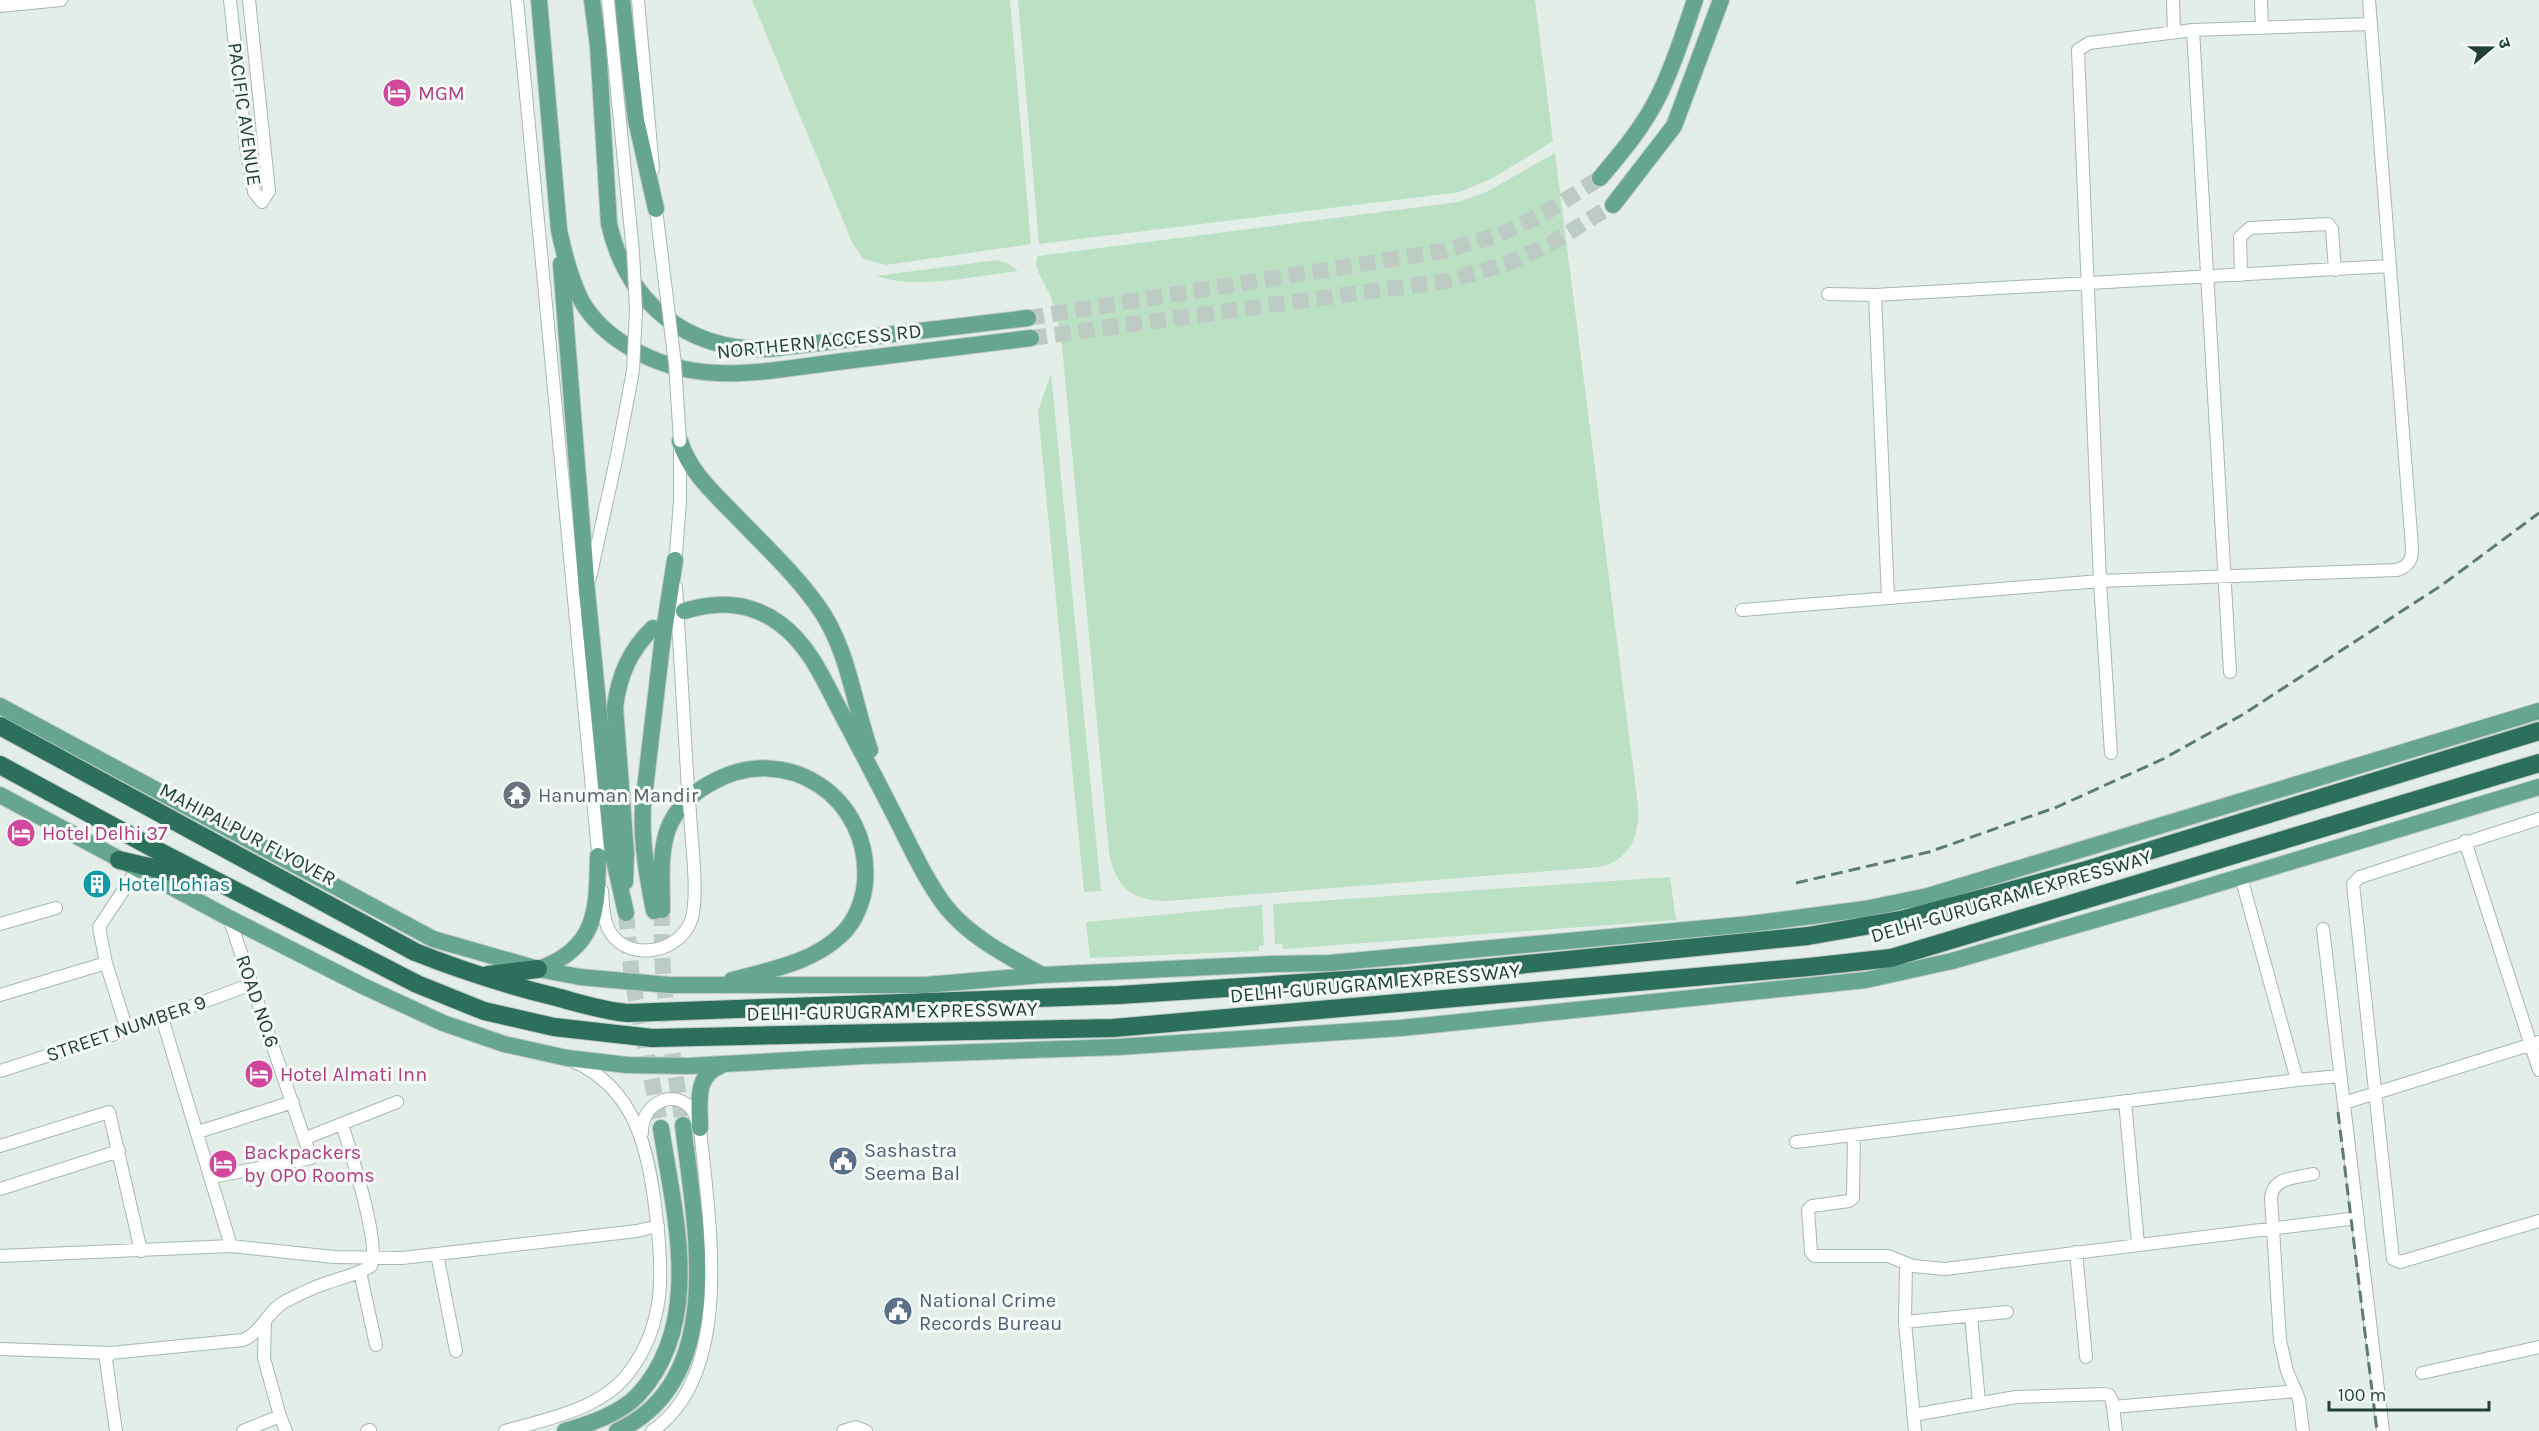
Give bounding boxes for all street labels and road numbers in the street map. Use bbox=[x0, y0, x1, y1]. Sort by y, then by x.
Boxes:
street label: PACIFIC AVENUE bbox=[223, 41, 266, 187]
street label: NORTHERN ACCESS RD bbox=[716, 319, 923, 364]
street label: MAHIPALPUR FLYOVER bbox=[156, 778, 340, 891]
street label: DELHI-GURUGRAM EXPRESSWAY bbox=[1868, 845, 2154, 948]
street label: ROAD NO.6 bbox=[231, 952, 284, 1050]
street label: DELHI-GURUGRAM EXPRESSWAY bbox=[1229, 959, 1521, 1008]
street label: STREET NUMBER 9 bbox=[43, 990, 209, 1067]
street label: DELHI-GURUGRAM EXPRESSWAY bbox=[746, 997, 1038, 1026]

